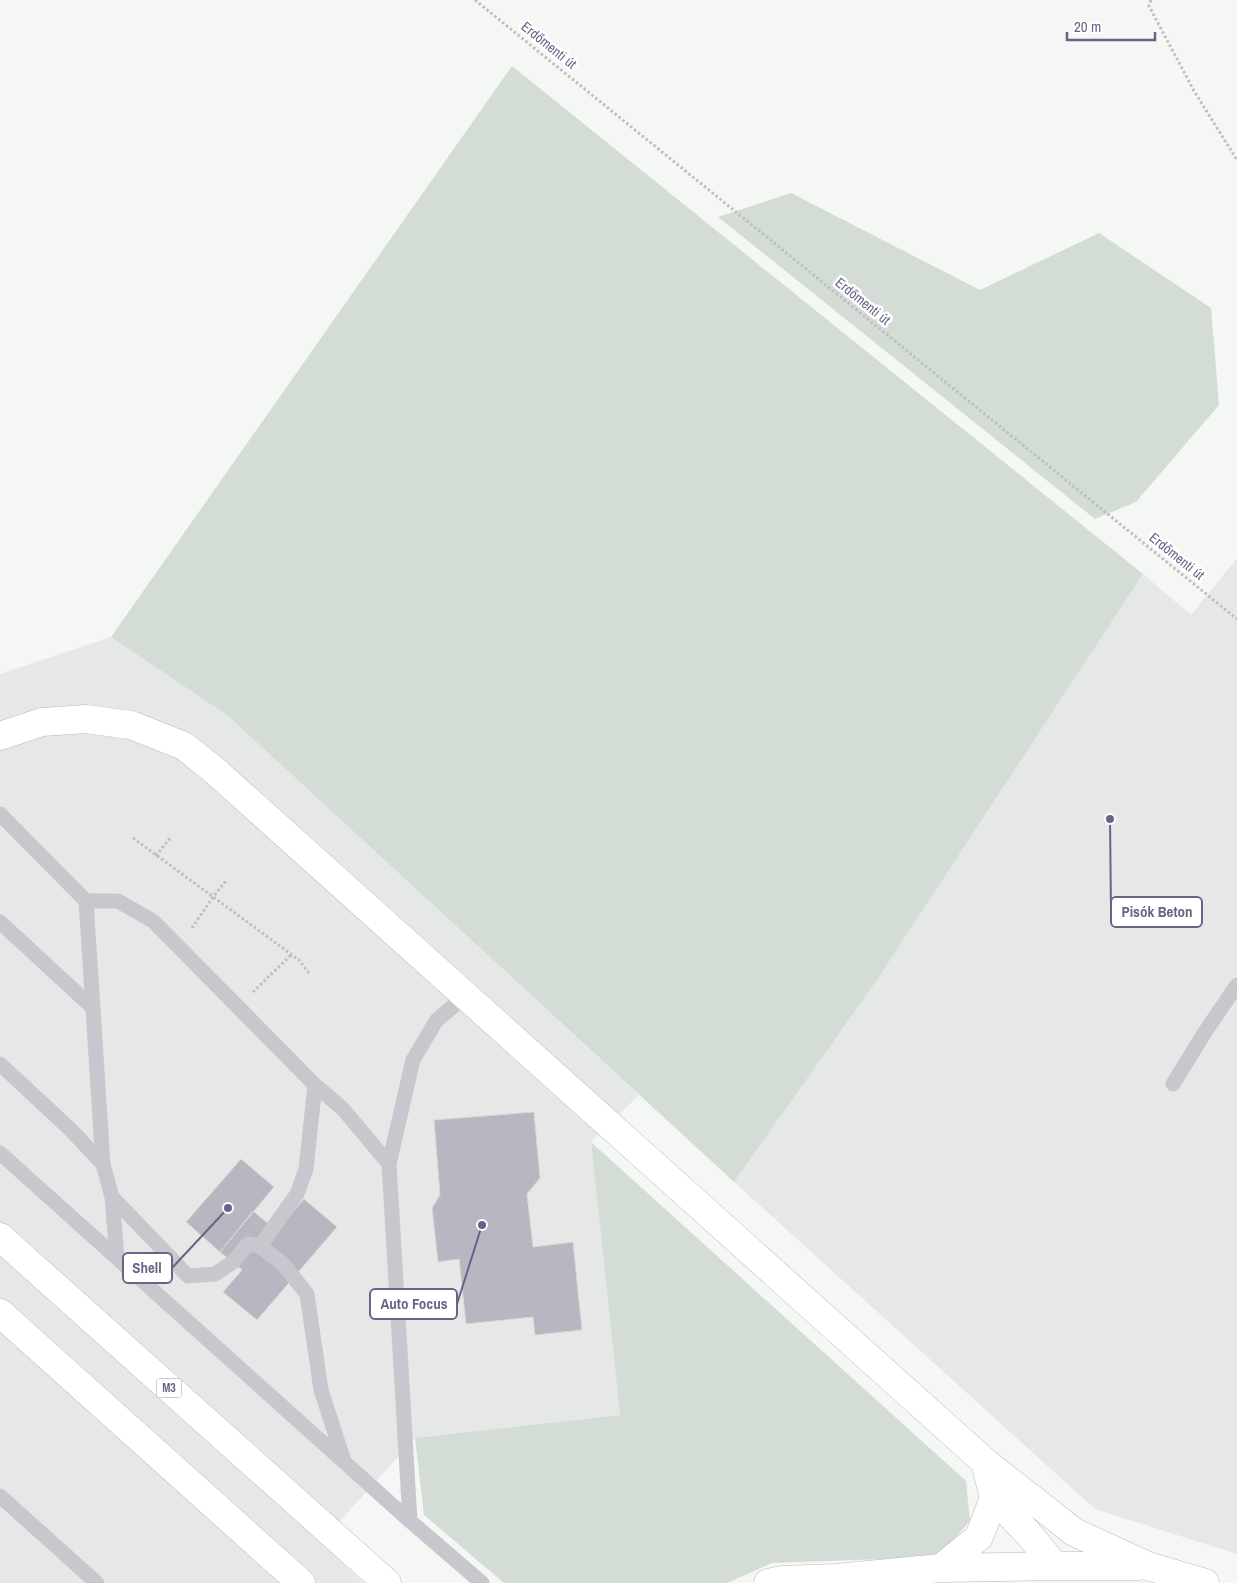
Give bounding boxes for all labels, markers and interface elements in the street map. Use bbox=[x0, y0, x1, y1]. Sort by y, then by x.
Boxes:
scale bar bbox=[1067, 10, 1154, 42]
text: 20 m bbox=[1074, 16, 1101, 37]
street label: Erdőmenti út bbox=[518, 17, 580, 73]
street label: Erdőmenti út bbox=[832, 273, 894, 329]
street label: Erdőmenti út bbox=[1146, 528, 1208, 584]
callout: Pisók Beton bbox=[1111, 897, 1202, 927]
text: Pisók Beton bbox=[1121, 901, 1193, 922]
callout: Shell bbox=[123, 1253, 172, 1283]
text: Shell bbox=[132, 1257, 162, 1278]
callout: Auto Focus bbox=[370, 1289, 457, 1319]
text: Auto Focus bbox=[380, 1293, 448, 1314]
road number: M3 bbox=[156, 1379, 182, 1398]

